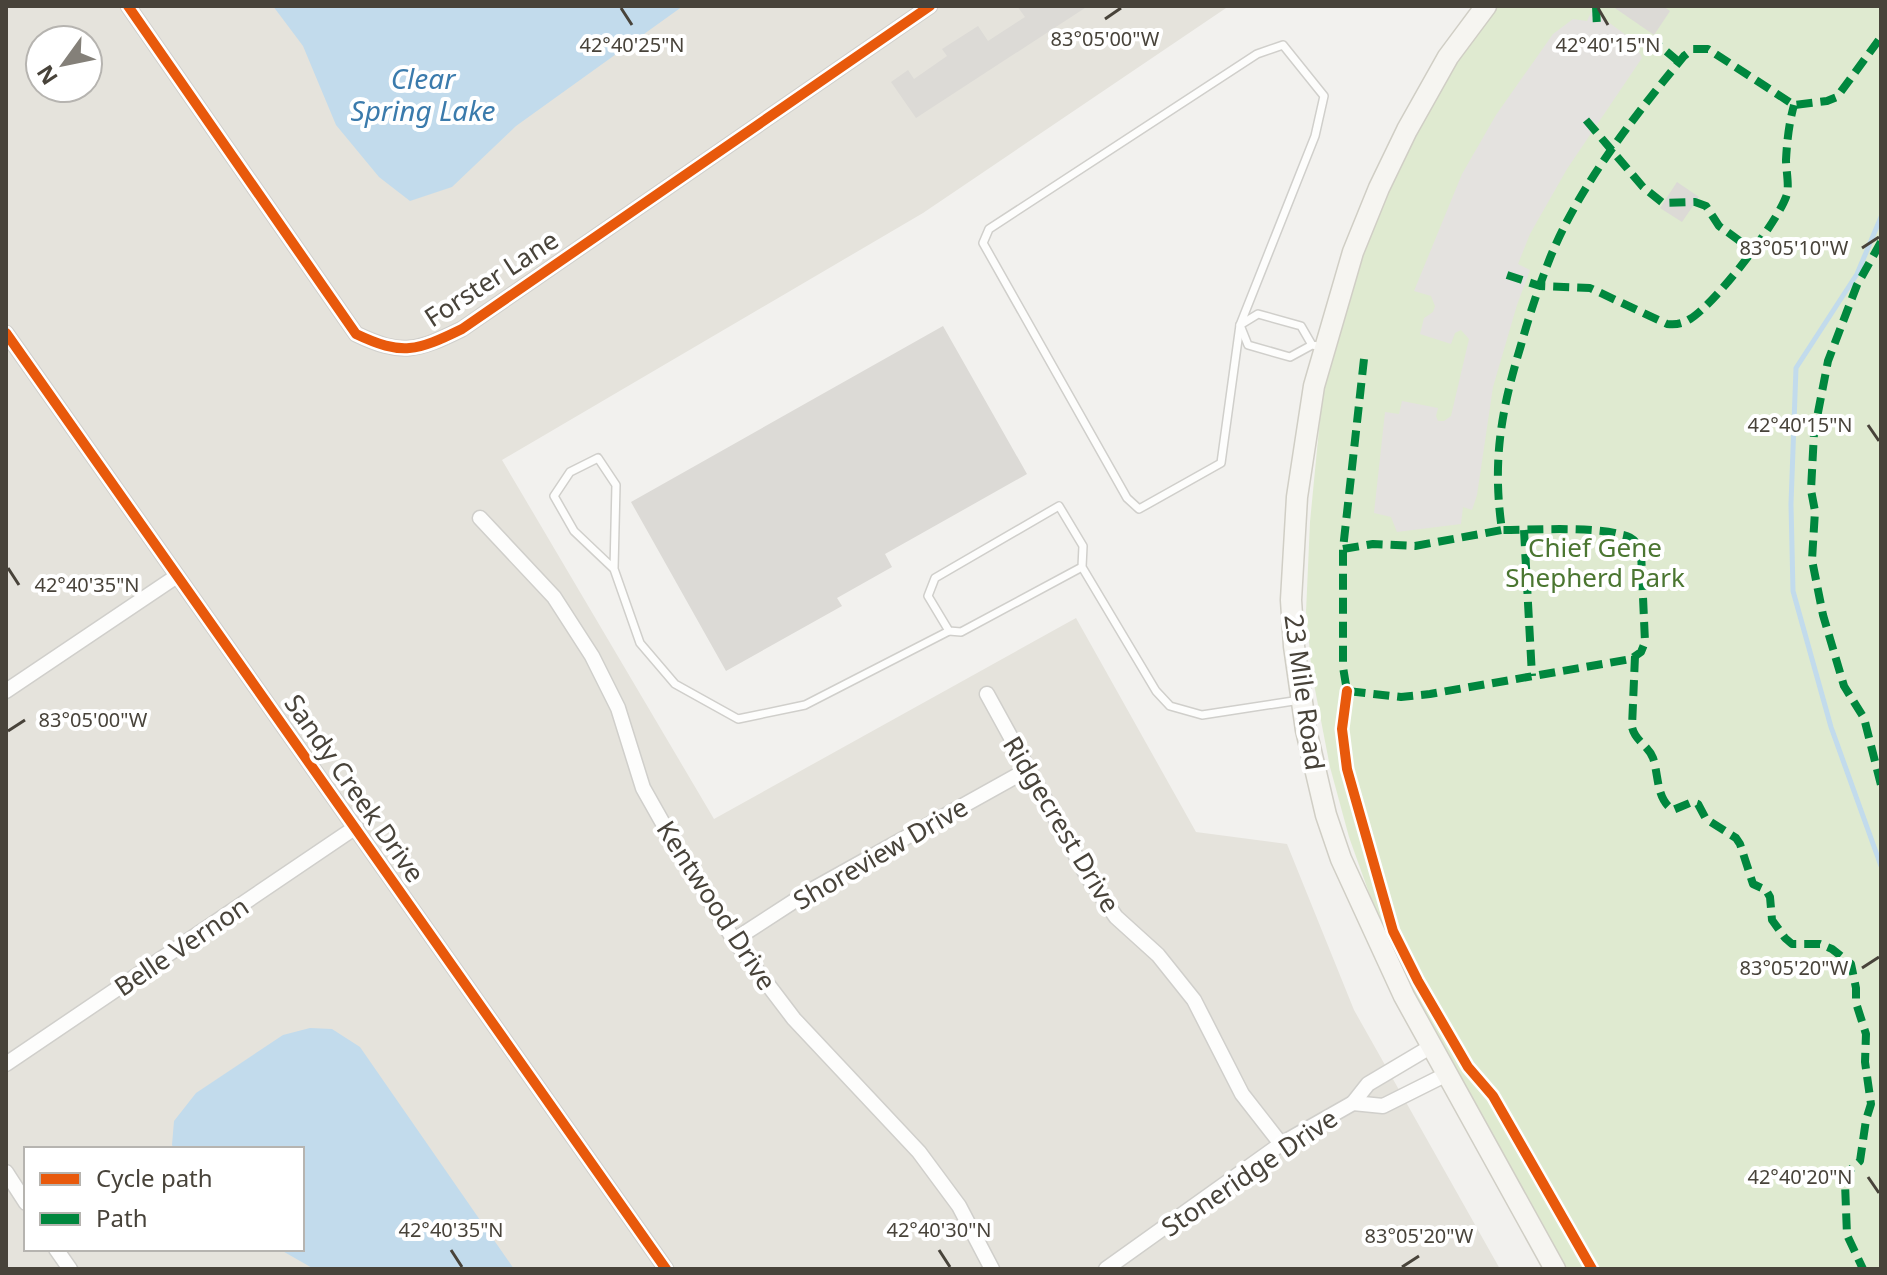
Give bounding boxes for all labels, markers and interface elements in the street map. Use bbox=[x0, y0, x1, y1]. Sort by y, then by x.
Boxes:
north arrow bbox=[24, 24, 104, 104]
text: 83°05'00"W bbox=[1051, 25, 1160, 52]
text: 42°40'25"N bbox=[579, 31, 685, 58]
text: 42°40'15"N bbox=[1555, 31, 1661, 58]
water label: Clear Spring Lake bbox=[351, 59, 496, 129]
text: N bbox=[29, 60, 64, 91]
street label: Forster Lane bbox=[417, 221, 565, 335]
text: 83°05'10"W bbox=[1740, 234, 1849, 261]
text: 42°40'15"N bbox=[1747, 411, 1853, 438]
park label: Chief Gene Shepherd Park bbox=[1505, 529, 1685, 595]
text: 42°40'35"N bbox=[34, 571, 140, 598]
street label: 23 Mile Road bbox=[1276, 612, 1334, 772]
street label: Sandy Creek Drive bbox=[277, 687, 433, 889]
text: 83°05'00"W bbox=[39, 706, 148, 733]
street label: Ridgecrest Drive bbox=[995, 729, 1129, 919]
street label: Shoreview Drive bbox=[786, 788, 974, 918]
street label: Kentwood Drive bbox=[649, 813, 785, 997]
street label: Belle Vernon bbox=[107, 888, 255, 1004]
text: 83°05'20"W bbox=[1740, 954, 1849, 981]
street label: Stoneridge Drive bbox=[1154, 1100, 1344, 1244]
legend bbox=[24, 1147, 304, 1251]
text: Cycle path bbox=[96, 1161, 213, 1194]
text: 42°40'20"N bbox=[1747, 1163, 1853, 1190]
text: Path bbox=[96, 1201, 147, 1234]
text: 42°40'35"N bbox=[398, 1216, 504, 1243]
text: 42°40'30"N bbox=[886, 1216, 992, 1243]
text: 83°05'20"W bbox=[1365, 1222, 1474, 1249]

